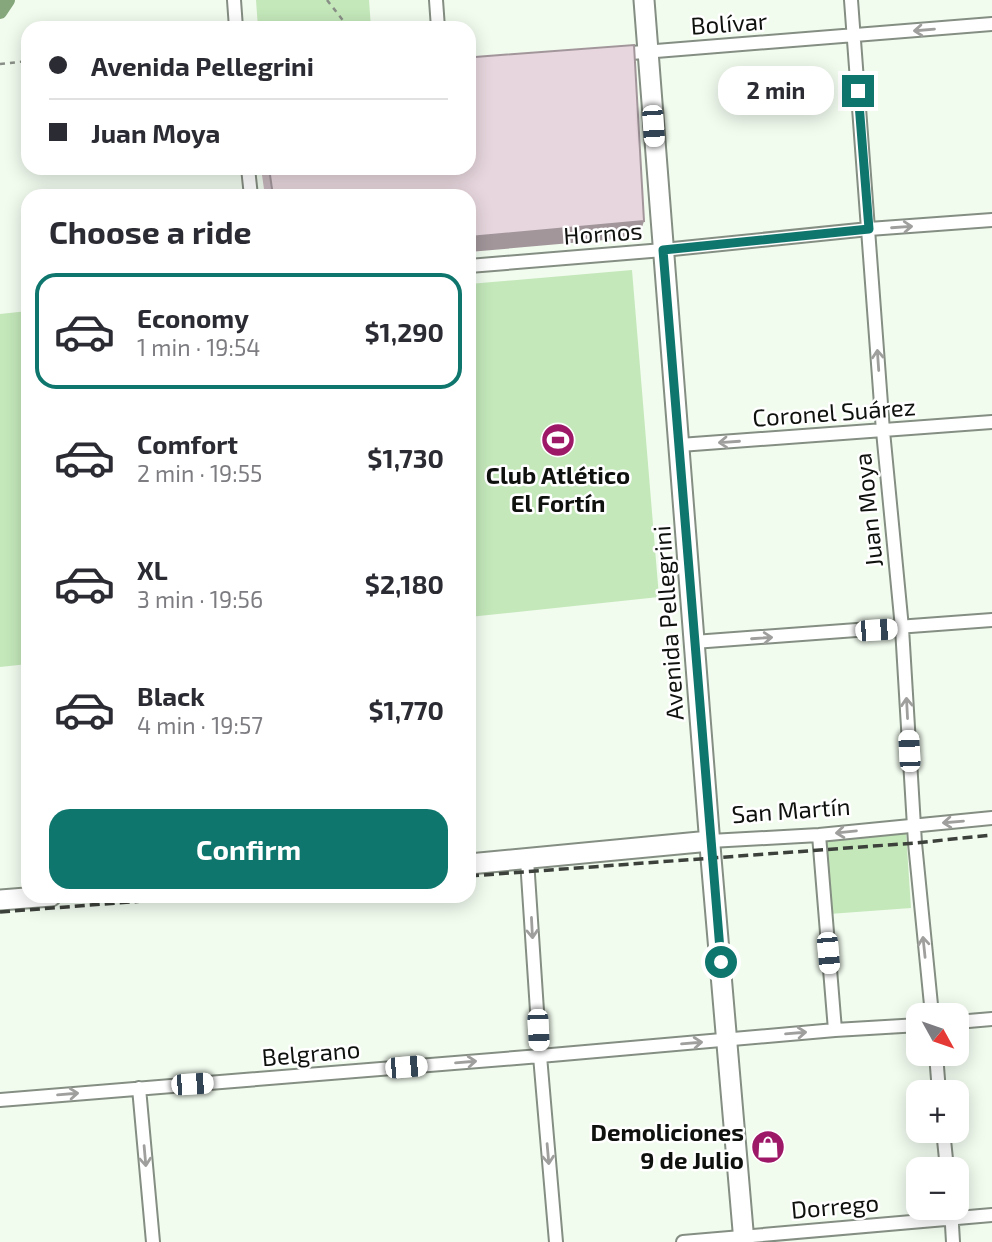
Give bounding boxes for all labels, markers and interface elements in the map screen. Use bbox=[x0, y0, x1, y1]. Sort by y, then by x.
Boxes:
street label: Bolívar bbox=[689, 5, 769, 40]
one-way arrow bbox=[913, 24, 936, 37]
text: Avenida Pellegrini bbox=[91, 50, 314, 81]
callout: 2 min bbox=[718, 66, 834, 116]
route end bbox=[842, 75, 874, 107]
text: 2 min bbox=[747, 76, 805, 104]
car bbox=[642, 104, 665, 148]
text: Juan Moya bbox=[91, 117, 220, 148]
text: Choose a ride bbox=[49, 212, 252, 250]
street label: Hornos bbox=[562, 215, 643, 250]
one-way arrow bbox=[890, 220, 913, 233]
icon: car bbox=[53, 300, 116, 363]
text: Economy bbox=[137, 302, 249, 333]
text: $1,290 bbox=[365, 316, 444, 347]
text: 1 min · 19:54 bbox=[137, 333, 260, 361]
one-way arrow bbox=[871, 349, 884, 371]
street label: Coronel Suárez bbox=[751, 391, 917, 432]
sports icon: Club Atlético El Fortín bbox=[539, 421, 577, 459]
icon: car bbox=[53, 426, 116, 489]
text: Comfort bbox=[137, 428, 238, 459]
one-way arrow bbox=[717, 435, 740, 448]
text: $1,730 bbox=[367, 442, 444, 473]
street label: Juan Moya bbox=[847, 452, 888, 569]
text: 2 min · 19:55 bbox=[137, 459, 262, 487]
place label: Club Atlético El Fortín bbox=[486, 460, 630, 517]
street label: Avenida Pellegrini bbox=[646, 525, 689, 721]
icon: car bbox=[53, 552, 116, 615]
text: XL bbox=[137, 554, 168, 585]
text: $2,180 bbox=[365, 568, 444, 599]
text: 3 min · 19:56 bbox=[137, 585, 263, 613]
car bbox=[855, 618, 898, 642]
one-way arrow bbox=[750, 631, 773, 644]
icon: car bbox=[53, 678, 116, 741]
text: Black bbox=[137, 680, 205, 711]
text: $1,770 bbox=[368, 694, 444, 725]
one-way arrow bbox=[900, 698, 913, 720]
text: 4 min · 19:57 bbox=[137, 711, 263, 739]
car bbox=[898, 729, 921, 773]
street label: San Martín bbox=[731, 791, 851, 828]
button: Confirm bbox=[49, 809, 448, 889]
one-way arrow bbox=[942, 816, 965, 829]
one-way arrow bbox=[835, 826, 858, 839]
one-way arrow bbox=[526, 916, 539, 938]
car bbox=[816, 931, 841, 975]
one-way arrow bbox=[917, 936, 930, 959]
route start bbox=[705, 946, 737, 978]
north arrow bbox=[906, 1003, 970, 1066]
map controls bbox=[906, 1003, 969, 1220]
car bbox=[527, 1008, 550, 1052]
one-way arrow bbox=[784, 1027, 806, 1040]
street label: Belgrano bbox=[260, 1034, 361, 1071]
one-way arrow bbox=[681, 1036, 703, 1049]
car bbox=[385, 1055, 428, 1079]
one-way arrow bbox=[454, 1055, 477, 1068]
car bbox=[171, 1072, 214, 1096]
button: + bbox=[906, 1080, 969, 1143]
one-way arrow bbox=[56, 1087, 79, 1100]
place label: Demoliciones 9 de Julio bbox=[591, 1117, 744, 1174]
shop icon: Demoliciones 9 de Julio bbox=[749, 1128, 787, 1166]
one-way arrow bbox=[542, 1143, 555, 1165]
one-way arrow bbox=[139, 1145, 152, 1167]
button: − bbox=[906, 1157, 969, 1220]
street label: Dorrego bbox=[790, 1187, 880, 1224]

